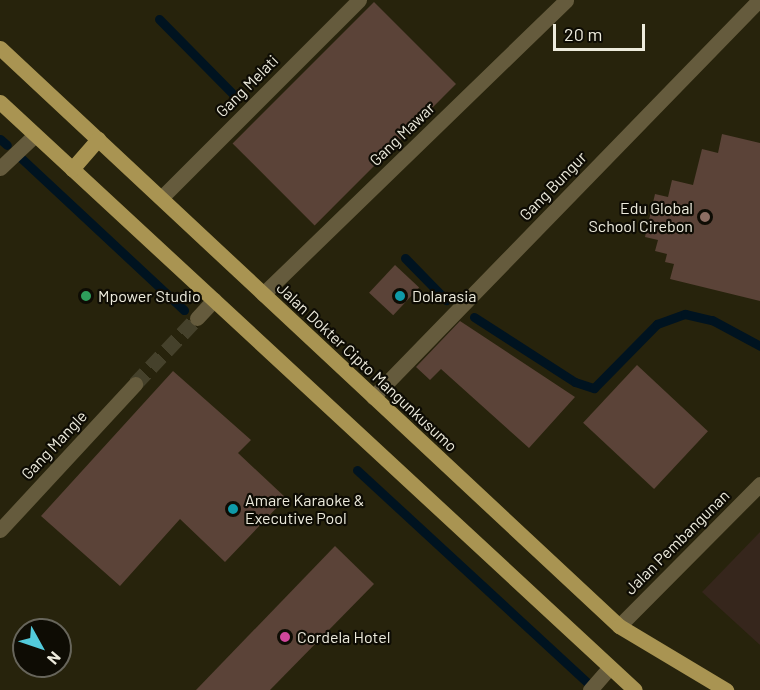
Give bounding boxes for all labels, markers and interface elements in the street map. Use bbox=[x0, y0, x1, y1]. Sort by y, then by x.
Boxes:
scale bar bbox=[556, 12, 648, 50]
text: 20 m bbox=[564, 23, 602, 45]
street label: Gang Melati bbox=[212, 51, 282, 121]
street label: Gang Mawar bbox=[365, 98, 439, 170]
street label: Gang Bungur bbox=[515, 148, 591, 224]
place label: Edu Global School Cirebon bbox=[588, 198, 693, 236]
marker: Edu Global School Cirebon bbox=[698, 210, 712, 224]
street label: Jalan Dokter Cipto Mangunkusumo bbox=[273, 278, 461, 456]
place label: Mpower Studio bbox=[98, 286, 201, 306]
place label: Dolarasia bbox=[412, 286, 476, 306]
marker: Mpower Studio bbox=[79, 289, 93, 303]
marker: Dolarasia bbox=[393, 289, 407, 303]
street label: Gang Mangle bbox=[17, 407, 91, 483]
street label: Jalan Pembangunan bbox=[621, 486, 733, 598]
place label: Amare Karaoke & Executive Pool bbox=[245, 490, 364, 528]
marker: Amare Karaoke & Executive Pool bbox=[226, 502, 240, 516]
north arrow bbox=[12, 618, 72, 678]
place label: Cordela Hotel bbox=[297, 627, 390, 647]
marker: Cordela Hotel bbox=[278, 630, 292, 644]
text: N bbox=[44, 648, 65, 669]

